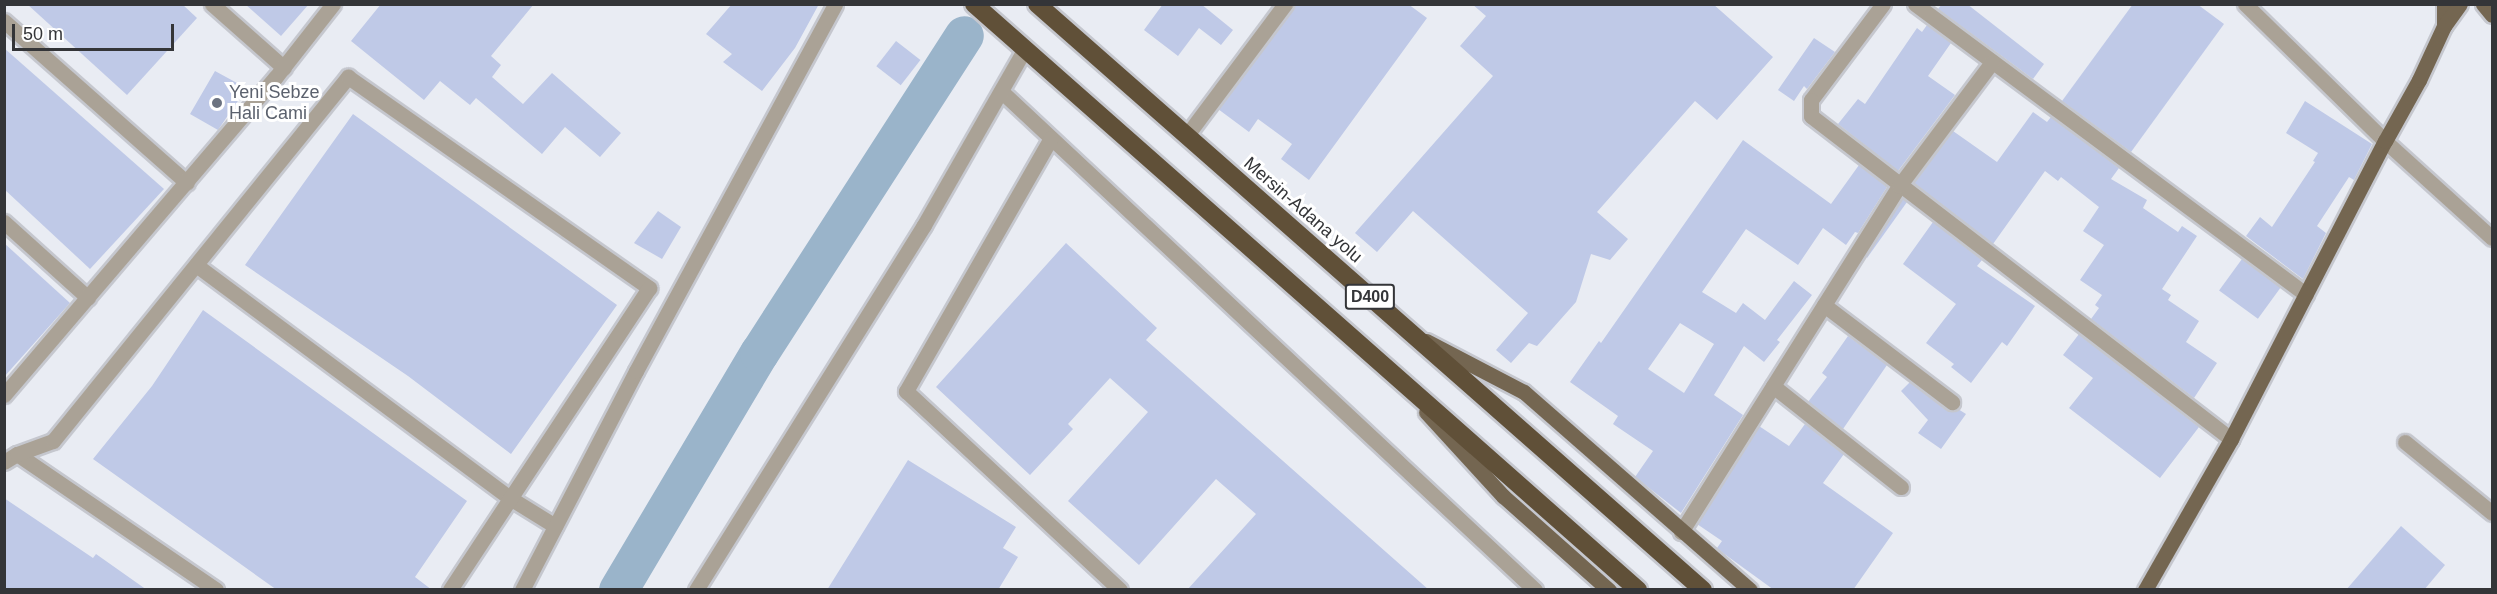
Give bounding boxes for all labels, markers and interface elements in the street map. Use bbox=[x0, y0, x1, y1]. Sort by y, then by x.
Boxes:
scale bar bbox=[15, 12, 177, 50]
text: 50 m bbox=[23, 24, 63, 44]
place label: Yeni Sebze Hali Cami bbox=[229, 82, 319, 124]
marker: Yeni Sebze Hali Cami bbox=[210, 96, 224, 110]
street label: Mersin-Adana yolu bbox=[1239, 153, 1367, 267]
road number: D400 bbox=[1344, 284, 1396, 310]

